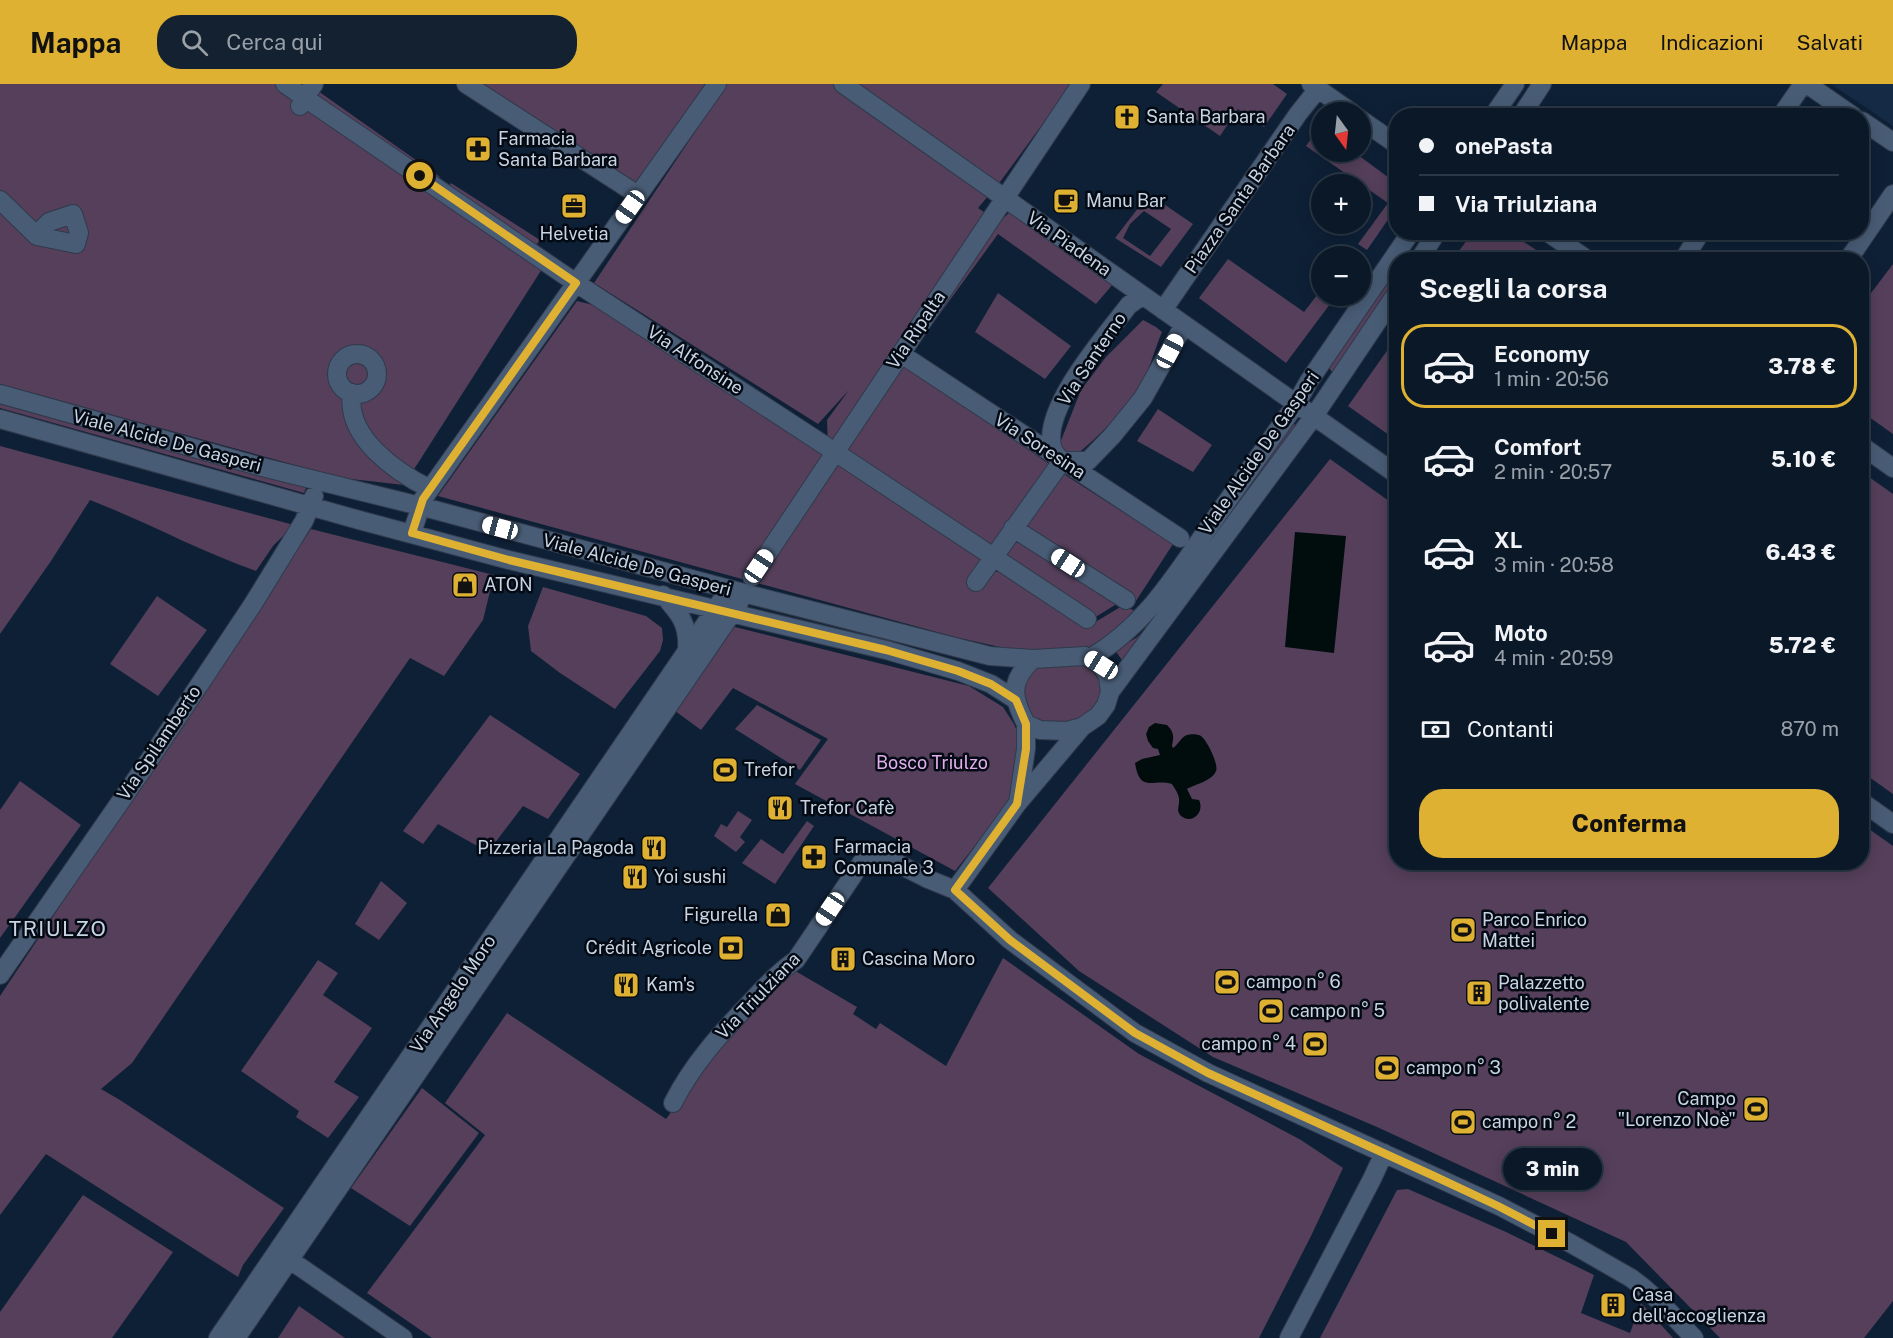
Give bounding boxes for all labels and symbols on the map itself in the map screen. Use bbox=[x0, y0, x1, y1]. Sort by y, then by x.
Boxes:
church icon: Santa Barbara bbox=[1112, 102, 1142, 132]
north arrow bbox=[1311, 102, 1371, 162]
place label: Santa Barbara bbox=[1146, 106, 1266, 127]
street label: Piazza Santa Barbara bbox=[1180, 120, 1299, 277]
place label: Farmacia Santa Barbara bbox=[498, 128, 618, 170]
pharmacy icon: Farmacia Santa Barbara bbox=[463, 134, 493, 164]
route start bbox=[406, 162, 433, 189]
cafe icon: Manu Bar bbox=[1051, 186, 1081, 216]
car bbox=[612, 187, 648, 227]
place label: Manu Bar bbox=[1086, 190, 1166, 211]
office icon: Helvetia bbox=[559, 191, 589, 221]
street label: Via Piadena bbox=[1023, 207, 1115, 280]
place label: Helvetia bbox=[539, 223, 609, 244]
street label: Via Ripalta bbox=[882, 287, 949, 373]
street label: Via Santerno bbox=[1053, 308, 1130, 409]
street label: Via Alfonsine bbox=[643, 321, 747, 398]
car bbox=[1154, 331, 1186, 371]
street label: Viale Alcide De Gasperi bbox=[1194, 367, 1323, 538]
street label: Viale Alcide De Gasperi bbox=[70, 405, 264, 476]
street label: Via Soresina bbox=[991, 408, 1090, 483]
car bbox=[480, 515, 520, 541]
street label: Viale Alcide De Gasperi bbox=[540, 529, 734, 600]
car bbox=[741, 546, 777, 586]
car bbox=[1048, 546, 1088, 580]
shop icon: ATON bbox=[450, 570, 480, 600]
place label: ATON bbox=[484, 574, 533, 595]
car bbox=[1081, 648, 1121, 682]
street label: Via Spilamberto bbox=[112, 681, 205, 804]
park label: Bosco Triulzo bbox=[876, 752, 988, 773]
sports icon: Trefor bbox=[710, 755, 740, 785]
place label: Trefor bbox=[744, 759, 795, 780]
restaurant icon: Trefor Cafè bbox=[765, 793, 795, 823]
place label: Trefor Cafè bbox=[800, 797, 895, 818]
restaurant icon: Pizzeria La Pagoda bbox=[639, 833, 669, 863]
place label: Farmacia Comunale 3 bbox=[834, 836, 934, 878]
place label: Pizzeria La Pagoda bbox=[477, 837, 634, 858]
pharmacy icon: Farmacia Comunale 3 bbox=[799, 842, 829, 872]
restaurant icon: Yoi sushi bbox=[620, 862, 650, 892]
place label: Yoi sushi bbox=[654, 866, 726, 887]
car bbox=[812, 889, 848, 929]
shop icon: Figurella bbox=[763, 900, 793, 930]
place label: Figurella bbox=[684, 904, 758, 925]
place label: Parco Enrico Mattei bbox=[1482, 909, 1587, 951]
sports icon: Parco Enrico Mattei bbox=[1448, 915, 1478, 945]
district label: TRIULZO bbox=[9, 916, 107, 941]
street label: Via Angelo Moro bbox=[405, 931, 500, 1057]
bank icon: Crédit Agricole bbox=[716, 933, 746, 963]
place label: Crédit Agricole bbox=[586, 937, 712, 958]
building icon: Cascina Moro bbox=[828, 944, 858, 974]
street label: Via Triulziana bbox=[711, 948, 804, 1043]
place label: Cascina Moro bbox=[862, 948, 975, 969]
sports icon: campo n° 6 bbox=[1212, 967, 1242, 997]
restaurant icon: Kam's bbox=[611, 970, 641, 1000]
place label: campo n° 6 bbox=[1246, 971, 1341, 992]
place label: Palazzetto polivalente bbox=[1498, 972, 1590, 1014]
place label: Kam's bbox=[646, 974, 695, 995]
building icon: Palazzetto polivalente bbox=[1464, 978, 1494, 1008]
sports icon: campo n° 5 bbox=[1256, 996, 1286, 1026]
place label: campo n° 5 bbox=[1290, 1000, 1385, 1021]
sports icon: campo n° 4 bbox=[1300, 1029, 1330, 1059]
place label: campo n° 4 bbox=[1201, 1033, 1296, 1054]
sports icon: campo n° 3 bbox=[1372, 1053, 1402, 1083]
place label: campo n° 3 bbox=[1406, 1057, 1501, 1078]
place label: Campo "Lorenzo Noè" bbox=[1617, 1088, 1736, 1130]
sports icon: Campo "Lorenzo Noè" bbox=[1741, 1094, 1771, 1124]
sports icon: campo n° 2 bbox=[1448, 1107, 1478, 1137]
place label: campo n° 2 bbox=[1482, 1111, 1576, 1132]
callout: 3 min bbox=[1502, 1147, 1602, 1189]
route end bbox=[1538, 1220, 1565, 1247]
place label: Casa dell'accoglienza bbox=[1632, 1284, 1766, 1326]
building icon: Casa dell'accoglienza bbox=[1598, 1290, 1628, 1320]

